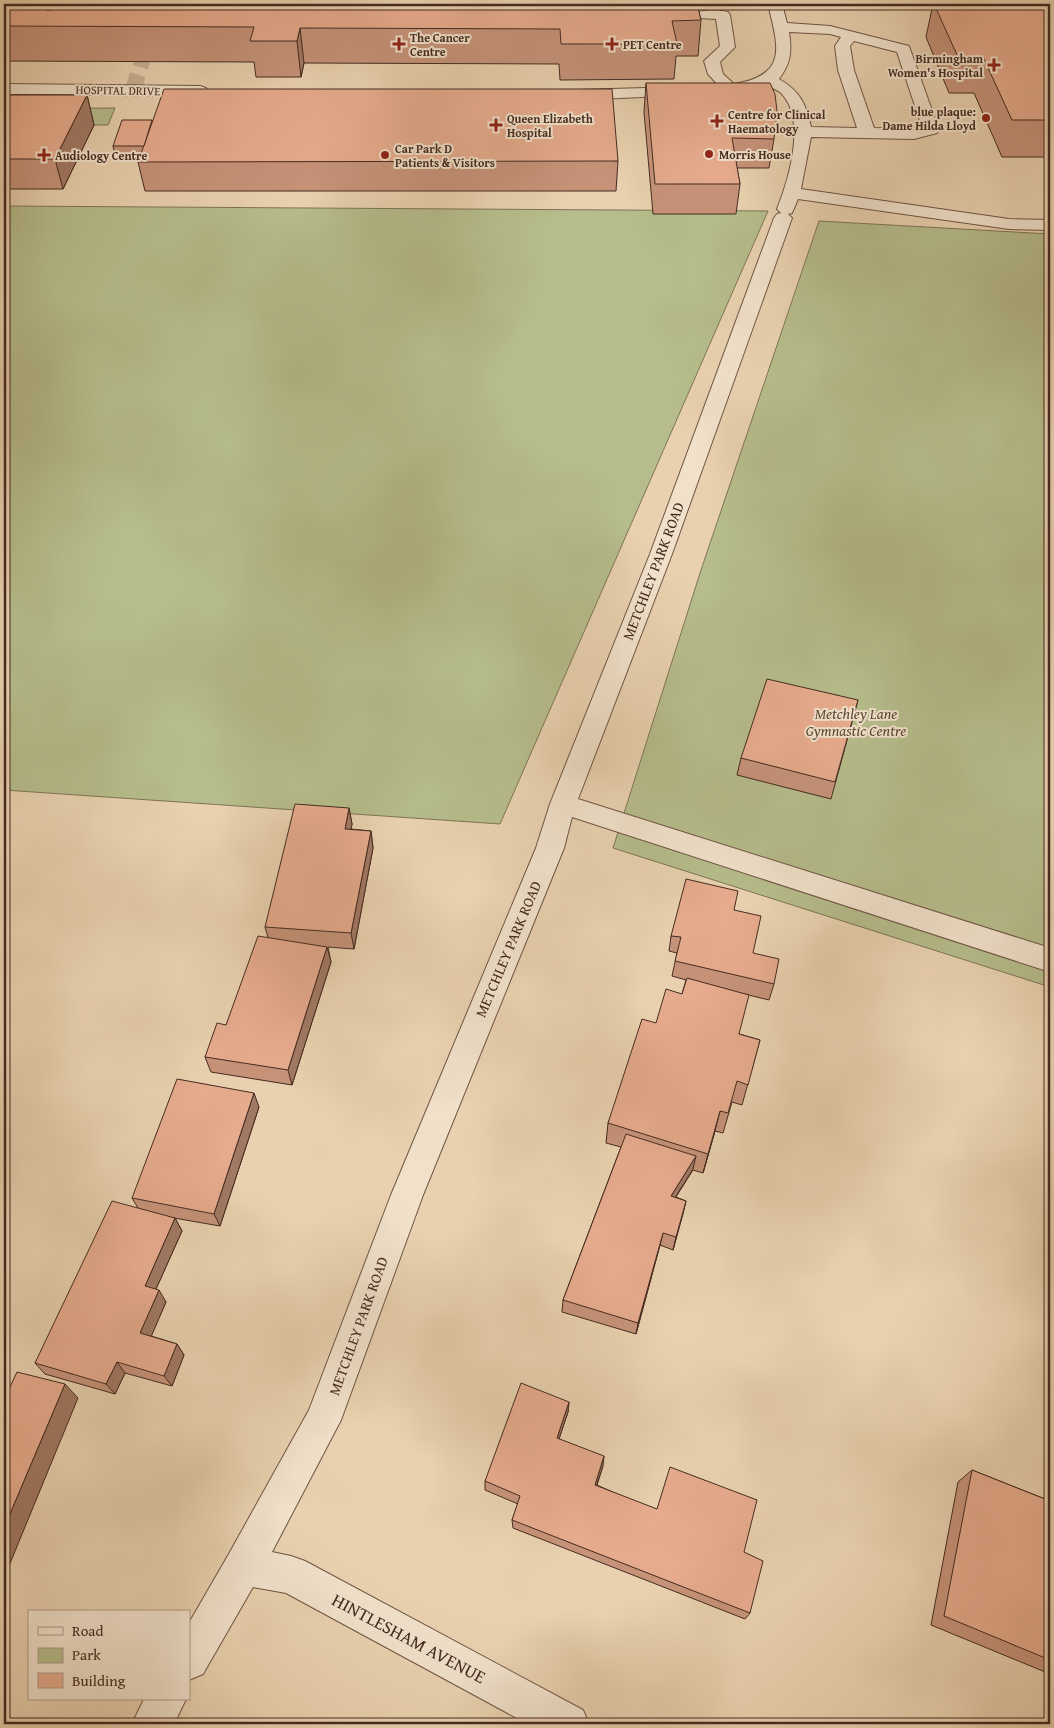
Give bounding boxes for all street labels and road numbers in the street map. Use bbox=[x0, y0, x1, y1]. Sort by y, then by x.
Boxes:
street label: HOSPITAL DRIVE bbox=[75, 81, 161, 99]
street label: METCHLEY PARK ROAD bbox=[617, 499, 689, 643]
street label: METCHLEY PARK ROAD bbox=[470, 878, 546, 1020]
street label: METCHLEY PARK ROAD bbox=[323, 1254, 393, 1398]
street label: HINTLESHAM AVENUE bbox=[327, 1586, 491, 1690]

